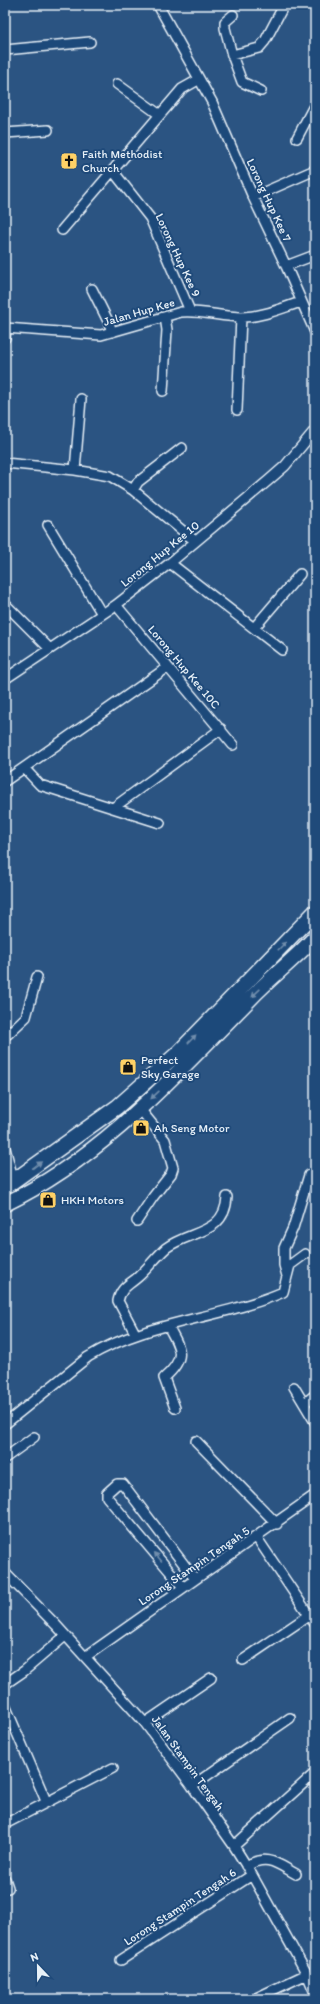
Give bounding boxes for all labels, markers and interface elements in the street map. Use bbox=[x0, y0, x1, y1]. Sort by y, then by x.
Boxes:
place label: Faith Methodist Church bbox=[82, 147, 163, 175]
church icon: Faith Methodist Church bbox=[59, 151, 79, 171]
street label: Lorong Hup Kee 7 bbox=[244, 156, 294, 244]
street label: Lorong Hup Kee 9 bbox=[153, 211, 203, 299]
street label: Jalan Hup Kee bbox=[102, 295, 176, 329]
street label: Lorong Hup Kee 10 bbox=[118, 518, 202, 590]
street label: Lorong Hup Kee 10C bbox=[145, 622, 223, 712]
one-way arrow bbox=[278, 941, 287, 951]
one-way arrow bbox=[251, 988, 261, 998]
one-way arrow bbox=[187, 1034, 196, 1044]
place label: Perfect Sky Garage bbox=[141, 1053, 200, 1081]
shop icon: Perfect Sky Garage bbox=[118, 1057, 138, 1077]
one-way arrow bbox=[150, 1091, 160, 1100]
shop icon: Ah Seng Motor bbox=[131, 1118, 151, 1138]
place label: Ah Seng Motor bbox=[154, 1121, 230, 1135]
one-way arrow bbox=[32, 1161, 42, 1169]
shop icon: HKH Motors bbox=[38, 1190, 58, 1210]
place label: HKH Motors bbox=[61, 1193, 124, 1207]
street label: Lorong Stampin Tengah 5 bbox=[136, 1524, 252, 1608]
one-way arrow bbox=[153, 1552, 162, 1563]
street label: Jalan Stampin Tengah bbox=[149, 1713, 228, 1814]
street label: Lorong Stampin Tengah 6 bbox=[121, 1865, 239, 1949]
north arrow bbox=[18, 1946, 58, 1986]
text: N bbox=[29, 1950, 40, 1965]

